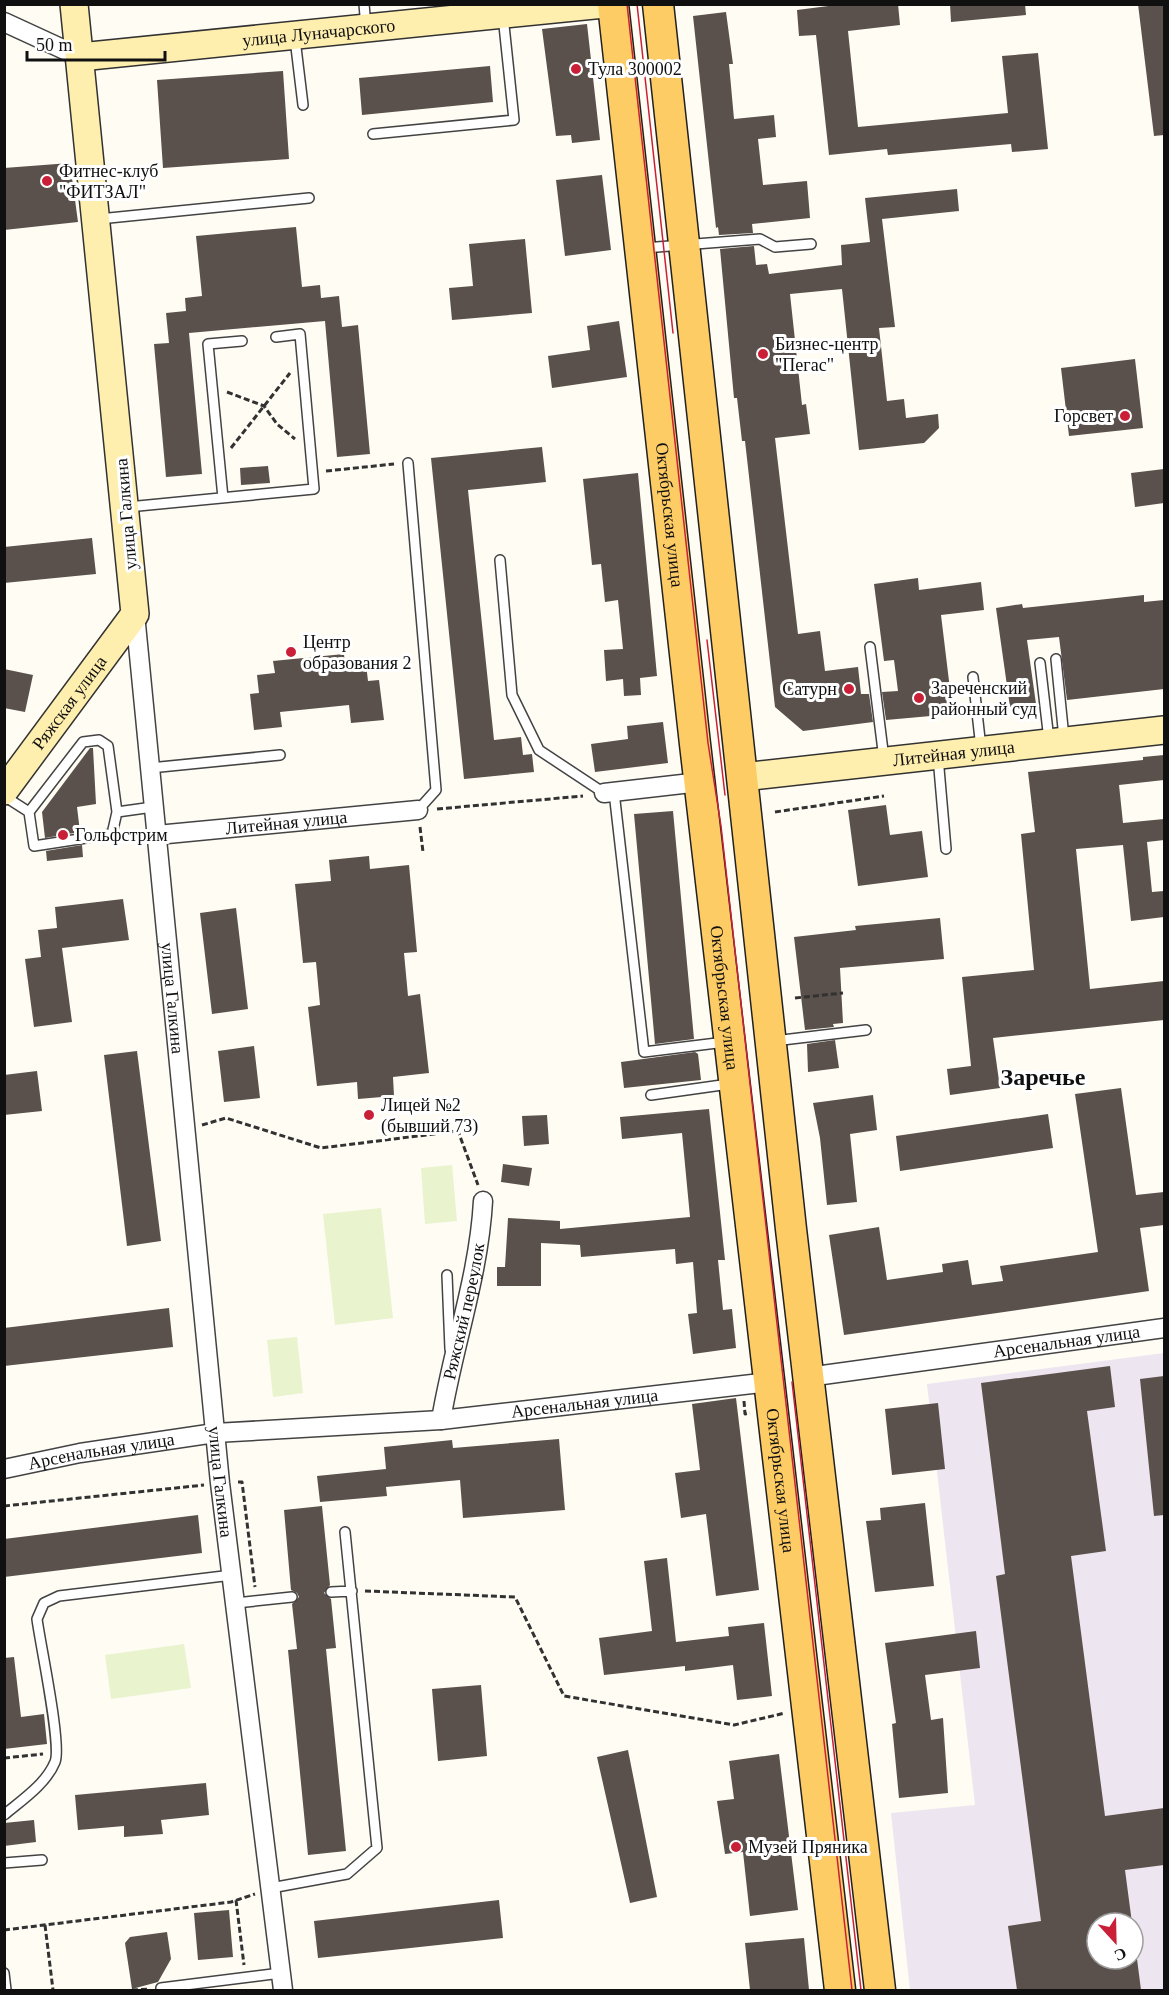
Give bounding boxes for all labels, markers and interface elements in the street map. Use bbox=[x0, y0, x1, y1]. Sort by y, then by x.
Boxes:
street label: улица Луначарского bbox=[241, 15, 396, 51]
scale bar bbox=[27, 24, 165, 62]
text: 50 m bbox=[36, 35, 73, 55]
place label: Тула 300002 bbox=[588, 59, 682, 79]
marker: Тула 300002 bbox=[569, 62, 583, 76]
place label: Фитнес-клуб "ФИТЗАЛ" bbox=[59, 161, 158, 202]
marker: Фитнес-клуб "ФИТЗАЛ" bbox=[40, 174, 54, 188]
place label: Бизнес-центр "Пегас" bbox=[775, 334, 878, 375]
marker: Бизнес-центр "Пегас" bbox=[756, 347, 770, 361]
place label: Горсвет bbox=[1054, 406, 1113, 426]
marker: Горсвет bbox=[1118, 409, 1132, 423]
street label: Октябрьская улица bbox=[652, 441, 688, 588]
street label: улица Галкина bbox=[111, 457, 141, 571]
place label: Центр образования 2 bbox=[303, 632, 411, 673]
marker: Центр образования 2 bbox=[284, 645, 298, 659]
street label: Ряжская улица bbox=[28, 652, 111, 753]
place label: Зареченский районный суд bbox=[931, 678, 1037, 719]
place label: Сатурн bbox=[782, 679, 837, 699]
marker: Сатурн bbox=[842, 682, 856, 696]
marker: Зареченский районный суд bbox=[912, 691, 926, 705]
street label: Литейная улица bbox=[892, 737, 1016, 770]
street label: Литейная улица bbox=[225, 807, 348, 838]
place label: Гольфстрим bbox=[75, 825, 168, 845]
marker: Гольфстрим bbox=[56, 828, 70, 842]
street label: Октябрьская улица bbox=[706, 924, 743, 1071]
street label: улица Галкина bbox=[157, 941, 188, 1055]
district label: Заречье bbox=[1001, 1064, 1086, 1090]
place label: Лицей №2 (бывший 73) bbox=[381, 1095, 478, 1137]
marker: Лицей №2 (бывший 73) bbox=[362, 1108, 376, 1122]
street label: Ряжский переулок bbox=[439, 1241, 488, 1382]
street label: Арсенальная улица bbox=[992, 1321, 1141, 1361]
street label: Арсенальная улица bbox=[510, 1385, 659, 1422]
street label: Октябрьская улица bbox=[762, 1407, 799, 1554]
street label: улица Галкина bbox=[204, 1425, 237, 1539]
street label: Арсенальная улица bbox=[26, 1429, 176, 1474]
place label: Музей Пряника bbox=[748, 1837, 868, 1857]
marker: Музей Пряника bbox=[729, 1840, 743, 1854]
north arrow bbox=[1085, 1911, 1145, 1971]
text: С bbox=[1112, 1944, 1129, 1964]

